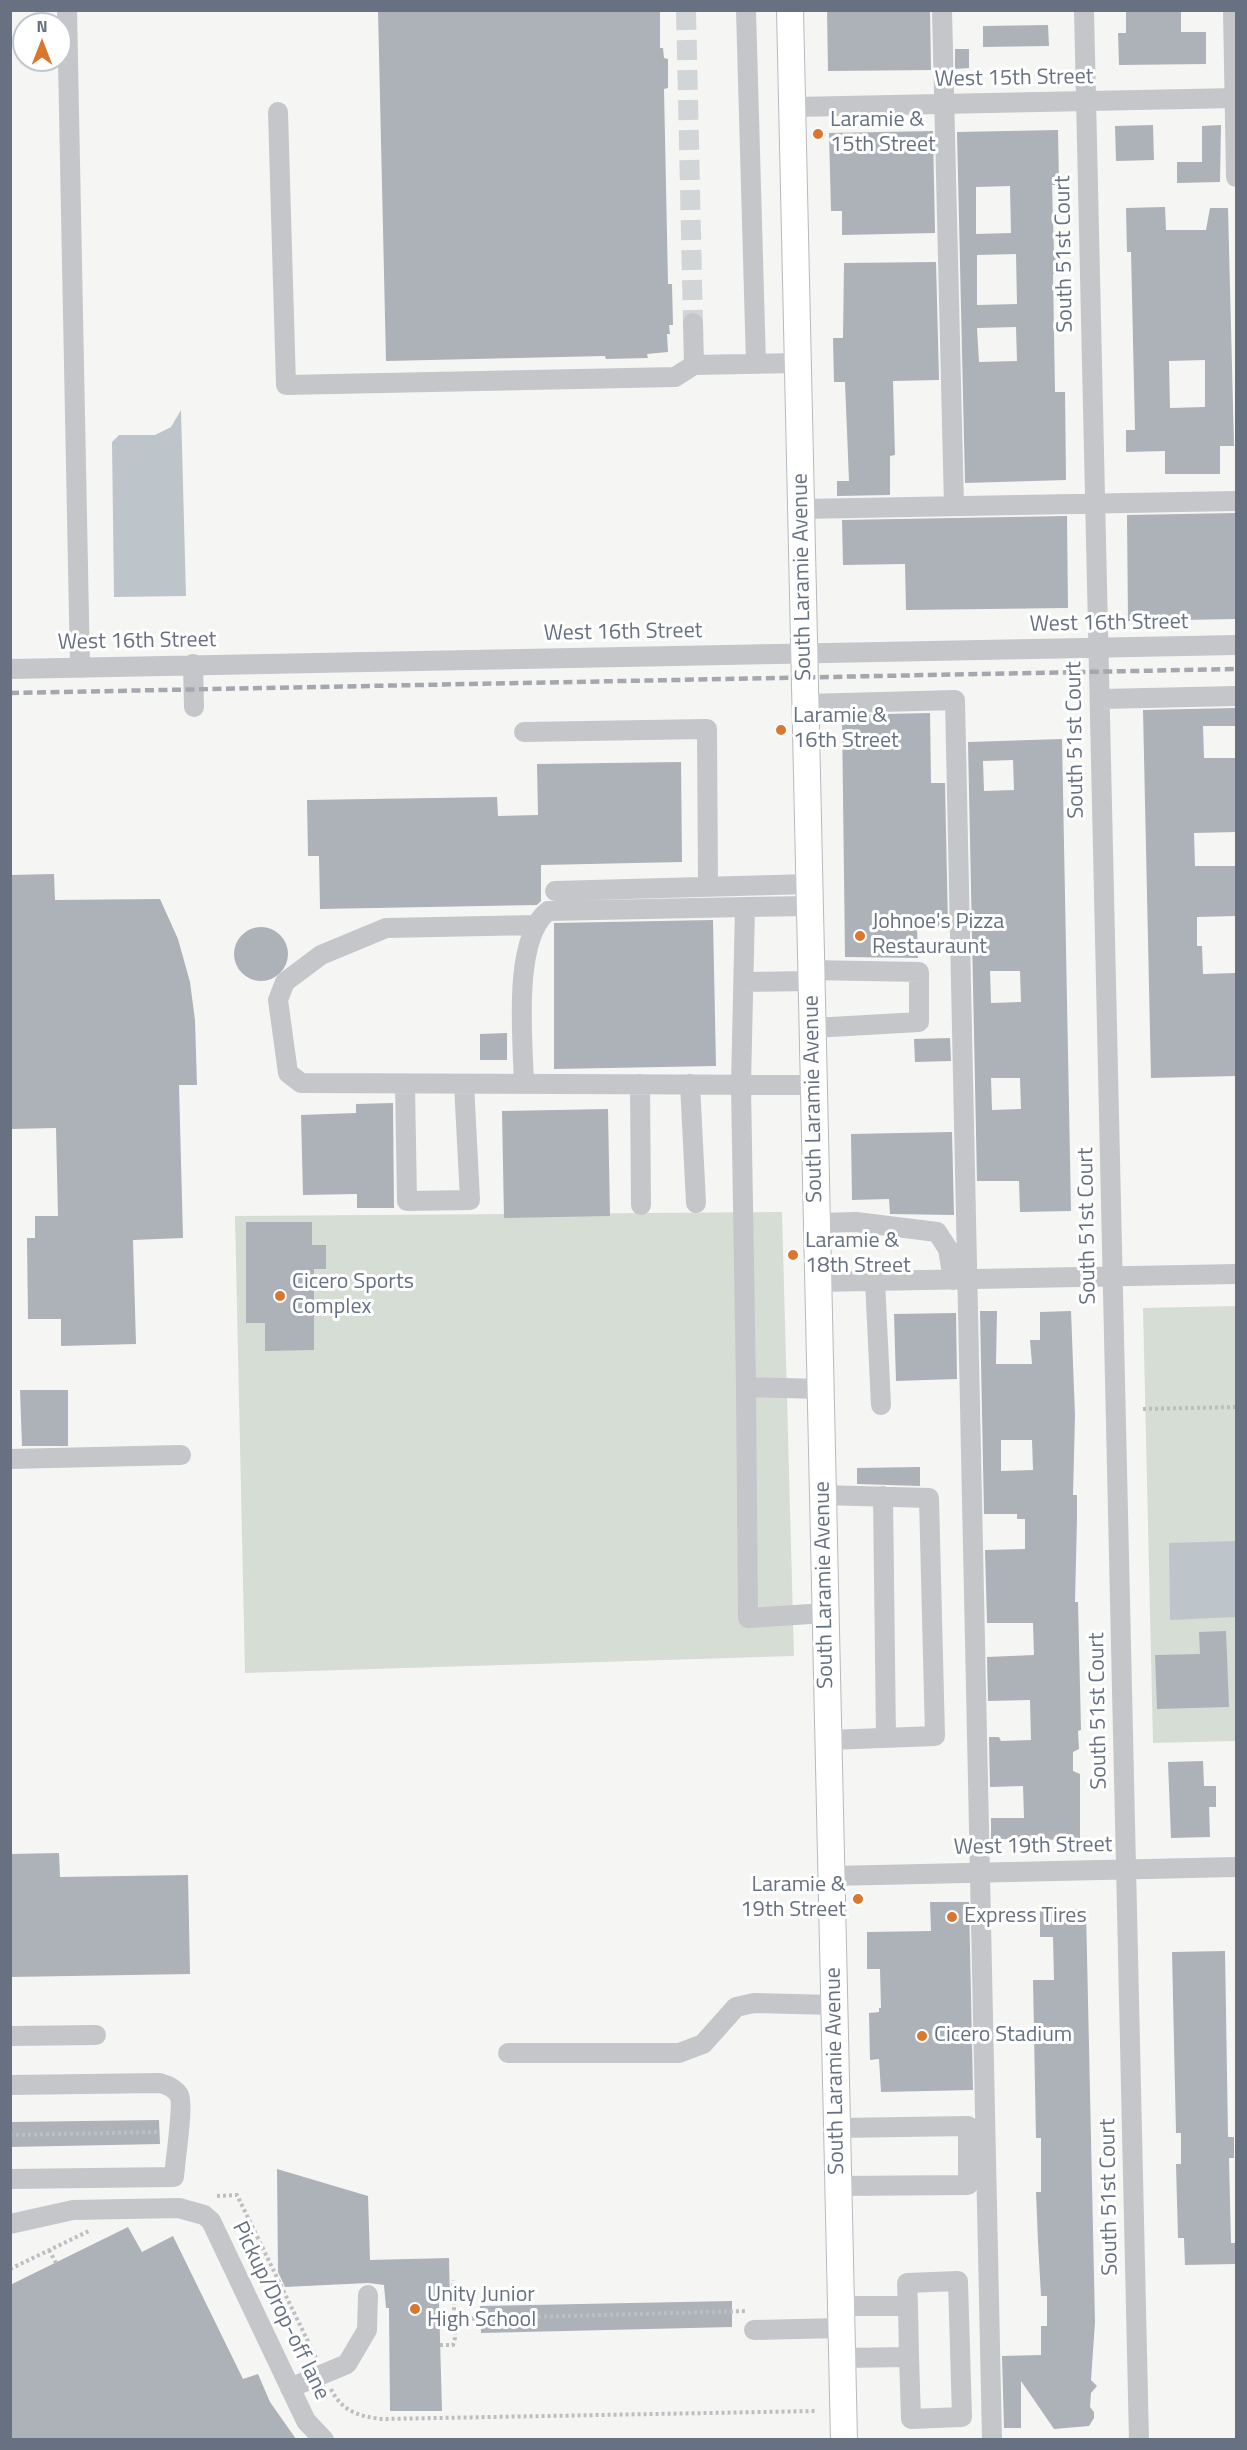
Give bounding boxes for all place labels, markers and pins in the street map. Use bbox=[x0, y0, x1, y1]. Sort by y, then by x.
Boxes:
place label: Laramie & 15th Street bbox=[830, 108, 936, 160]
marker: Laramie & 15th Street bbox=[811, 127, 825, 141]
place label: Laramie & 16th Street bbox=[793, 704, 899, 756]
marker: Laramie & 16th Street bbox=[774, 723, 788, 737]
place label: Johnoe's Pizza Restauraunt bbox=[872, 910, 1004, 962]
marker: Johnoe's Pizza Restauraunt bbox=[853, 929, 867, 943]
place label: Laramie & 18th Street bbox=[805, 1229, 911, 1280]
marker: Laramie & 18th Street bbox=[786, 1248, 800, 1262]
place label: Cicero Sports Complex bbox=[292, 1270, 414, 1322]
marker: Cicero Sports Complex bbox=[273, 1289, 287, 1303]
place label: Laramie & 19th Street bbox=[740, 1873, 846, 1924]
marker: Laramie & 19th Street bbox=[851, 1892, 865, 1906]
place label: Express Tires bbox=[964, 1904, 1087, 1930]
marker: Express Tires bbox=[945, 1910, 959, 1924]
place label: Cicero Stadium bbox=[934, 2023, 1072, 2049]
marker: Cicero Stadium bbox=[915, 2029, 929, 2043]
place label: Unity Junior High School bbox=[427, 2283, 536, 2334]
marker: Unity Junior High School bbox=[408, 2302, 422, 2316]

